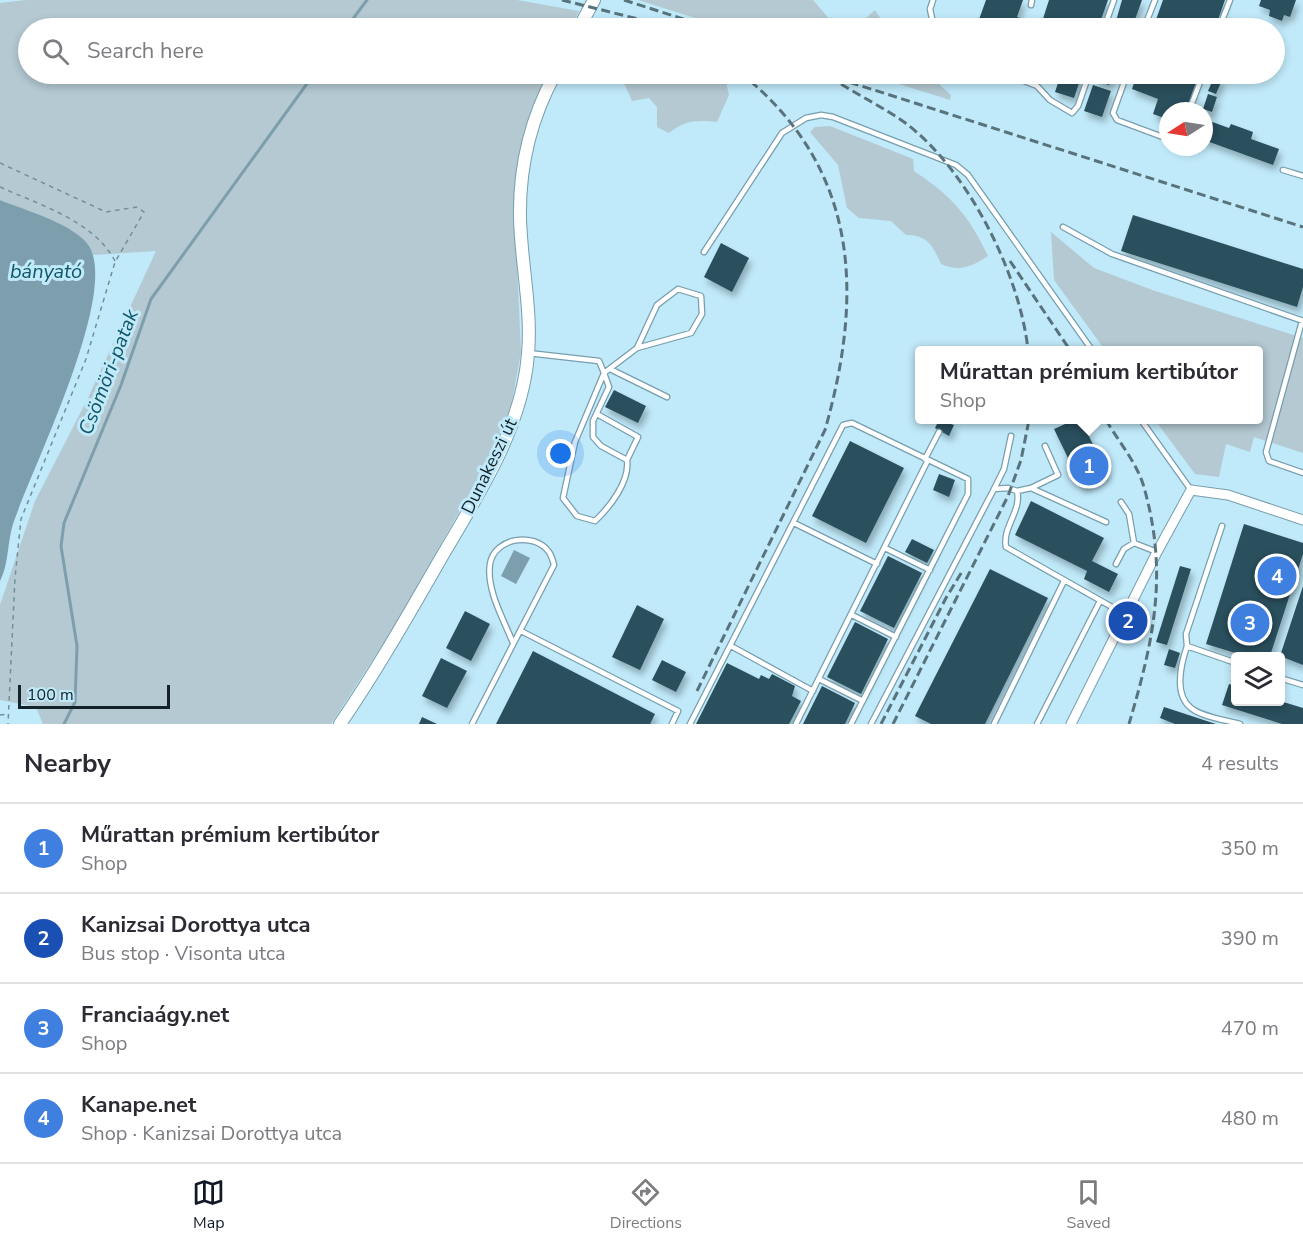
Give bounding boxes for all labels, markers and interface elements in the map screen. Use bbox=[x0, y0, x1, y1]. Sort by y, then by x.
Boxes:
search box bbox=[18, 18, 1285, 84]
icon: search bbox=[39, 35, 72, 68]
text: Search here bbox=[87, 36, 204, 66]
north arrow bbox=[1159, 102, 1213, 156]
water label: bányató bbox=[10, 258, 82, 285]
water label: Csömöri-patak bbox=[72, 305, 145, 439]
popup bbox=[915, 346, 1263, 424]
text: Műrattan prémium kertibútor bbox=[940, 357, 1238, 387]
text: Shop bbox=[940, 387, 986, 414]
street label: Dunakeszi út bbox=[455, 414, 523, 518]
your location bbox=[546, 439, 575, 468]
pin: 1 bbox=[1070, 444, 1108, 488]
pin: 4 bbox=[1258, 554, 1296, 598]
pin: 2 bbox=[1108, 598, 1148, 644]
pin: 3 bbox=[1230, 600, 1270, 646]
map controls bbox=[1231, 652, 1285, 706]
button: layers bbox=[1231, 652, 1285, 706]
scale bar bbox=[18, 682, 170, 710]
text: 100 m bbox=[27, 684, 74, 706]
text: Nearby bbox=[24, 746, 111, 781]
text: 4 results bbox=[1201, 750, 1279, 777]
text: Műrattan prémium kertibútor bbox=[81, 820, 379, 850]
text: 1 bbox=[38, 835, 50, 862]
text: 350 m bbox=[1221, 835, 1279, 862]
text: Shop bbox=[81, 850, 127, 877]
text: Kanizsai Dorottya utca bbox=[81, 910, 310, 940]
text: 2 bbox=[38, 925, 50, 952]
text: 390 m bbox=[1221, 925, 1279, 952]
text: Bus stop · Visonta utca bbox=[81, 940, 286, 967]
text: Franciaágy.net bbox=[81, 1000, 229, 1030]
text: 3 bbox=[38, 1015, 50, 1042]
text: 470 m bbox=[1221, 1015, 1279, 1042]
text: Shop bbox=[81, 1030, 127, 1057]
text: Kanape.net bbox=[81, 1090, 196, 1120]
text: 4 bbox=[38, 1105, 50, 1132]
text: 480 m bbox=[1221, 1105, 1279, 1132]
text: Shop · Kanizsai Dorottya utca bbox=[81, 1120, 342, 1147]
tab: Map bbox=[192, 1176, 225, 1234]
tab: Directions bbox=[610, 1176, 682, 1234]
tab: Saved bbox=[1067, 1176, 1111, 1234]

